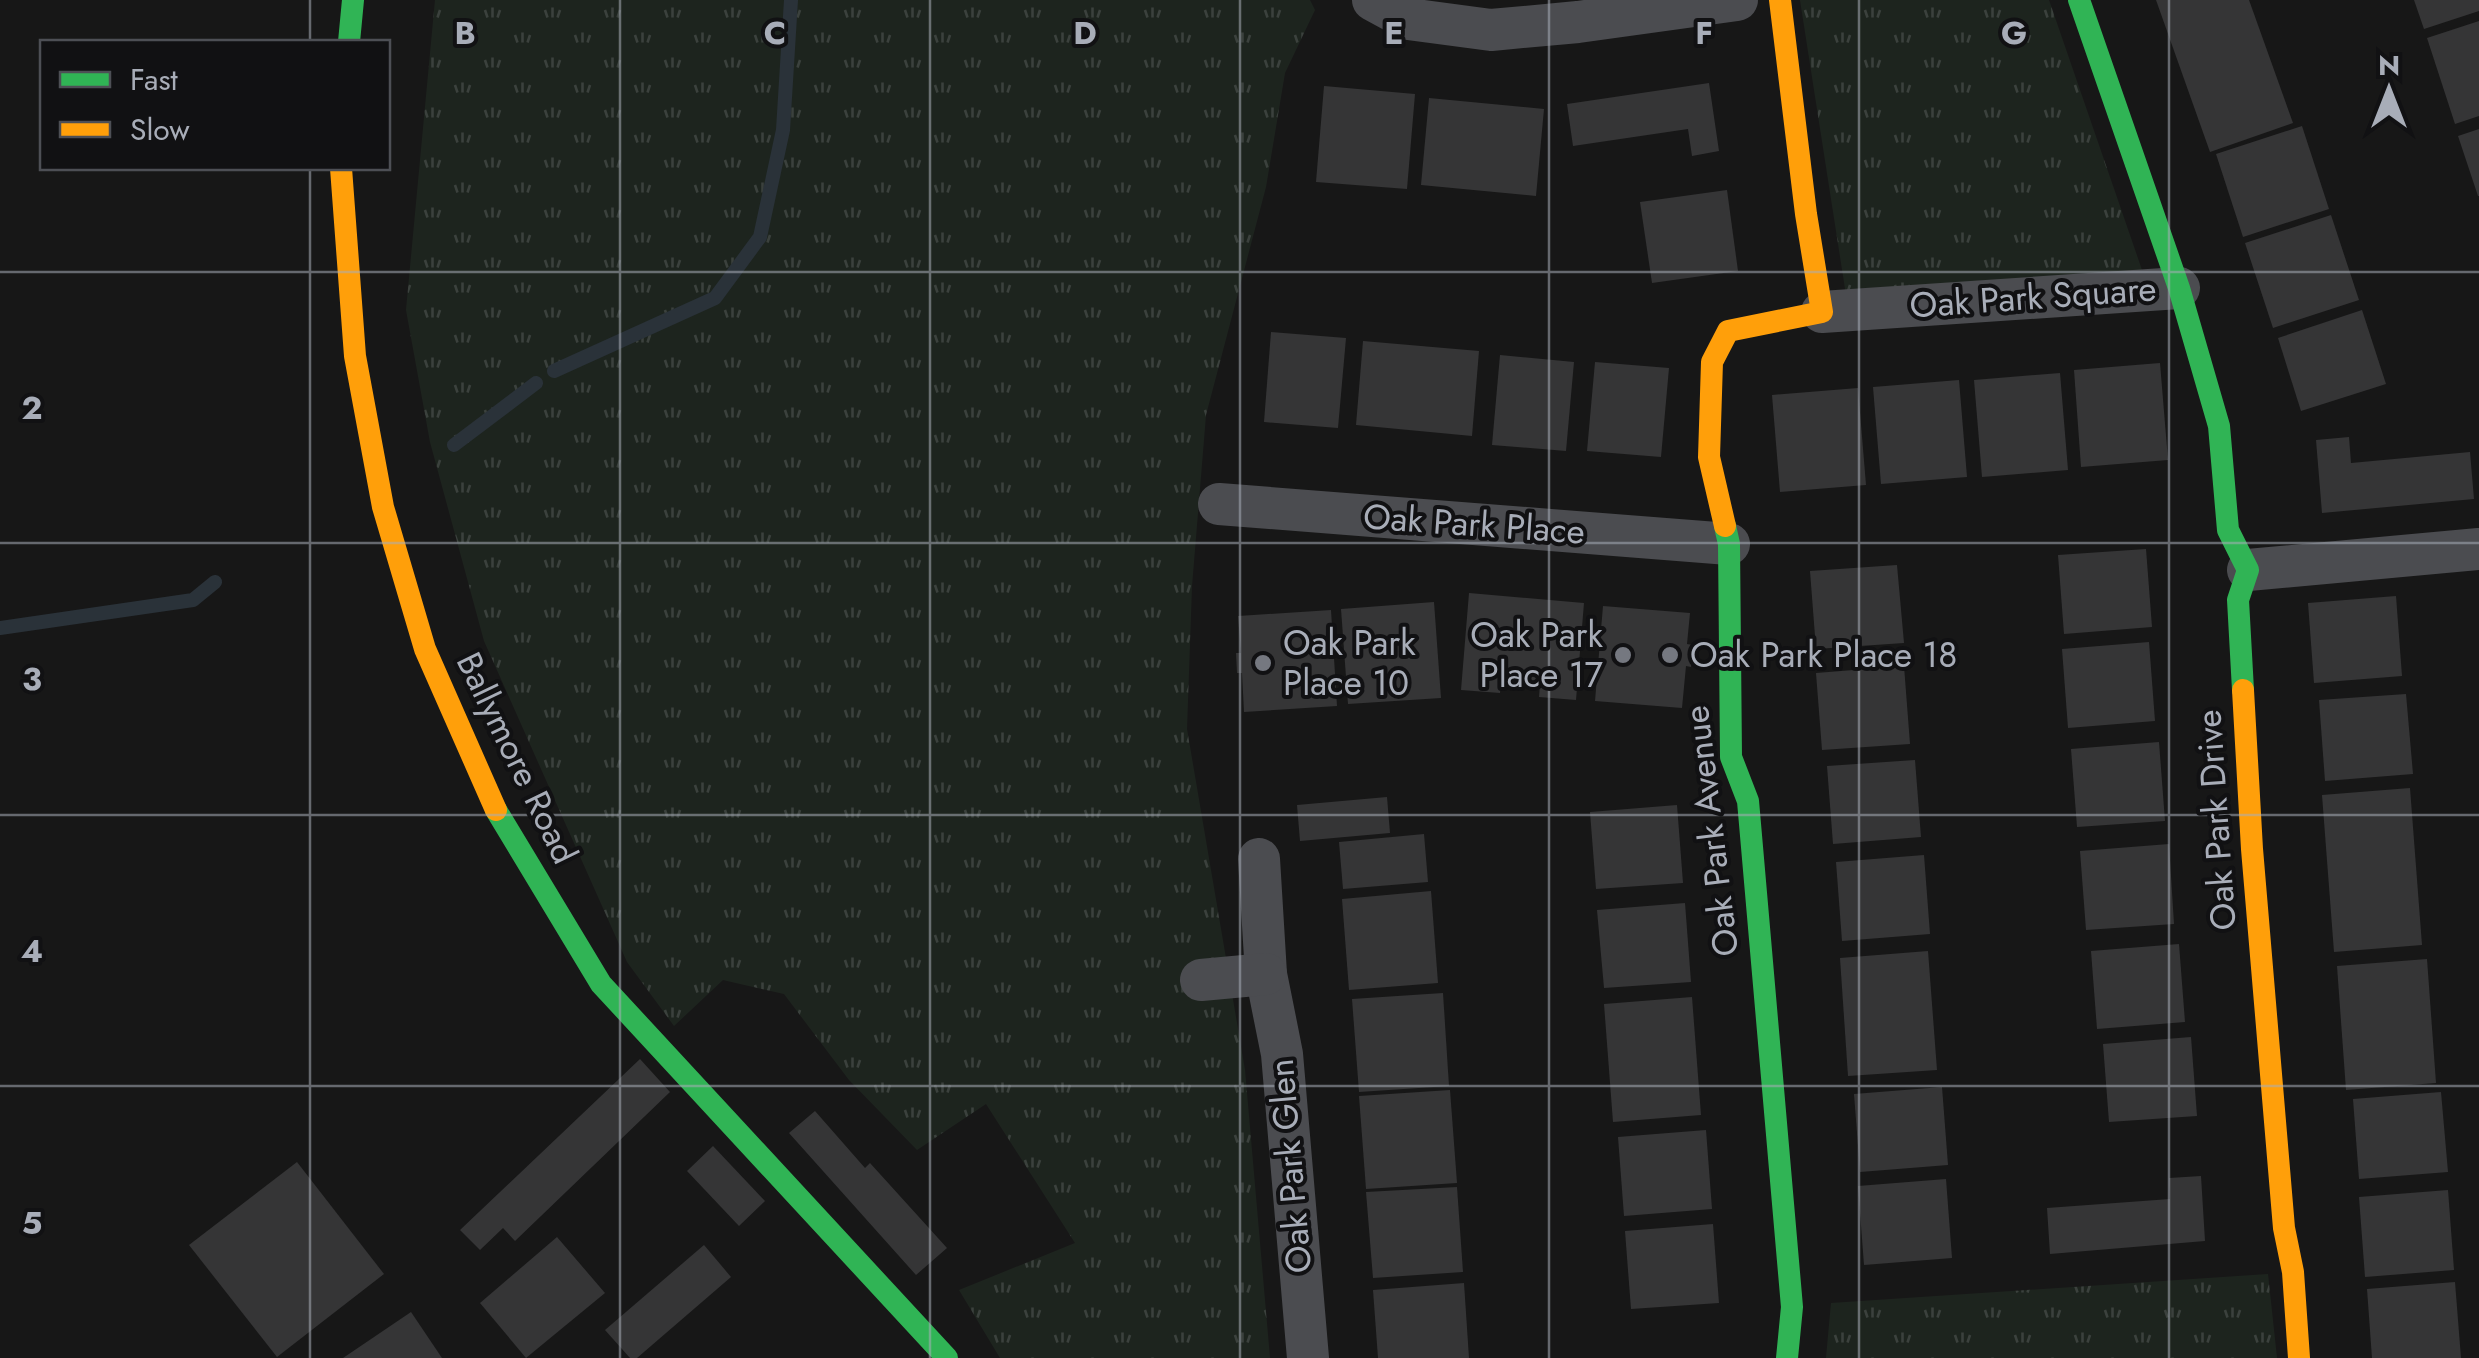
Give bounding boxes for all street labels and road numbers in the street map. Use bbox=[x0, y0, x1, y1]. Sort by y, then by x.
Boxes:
street label: Oak Park Square bbox=[1908, 263, 2158, 331]
street label: Oak Park Place bbox=[1361, 491, 1587, 557]
street label: Ballymore Road bbox=[444, 644, 590, 872]
street label: Oak Park Avenue bbox=[1671, 703, 1751, 959]
street label: Oak Park Drive bbox=[2183, 708, 2249, 932]
street label: Oak Park Glen bbox=[1256, 1057, 1324, 1275]

